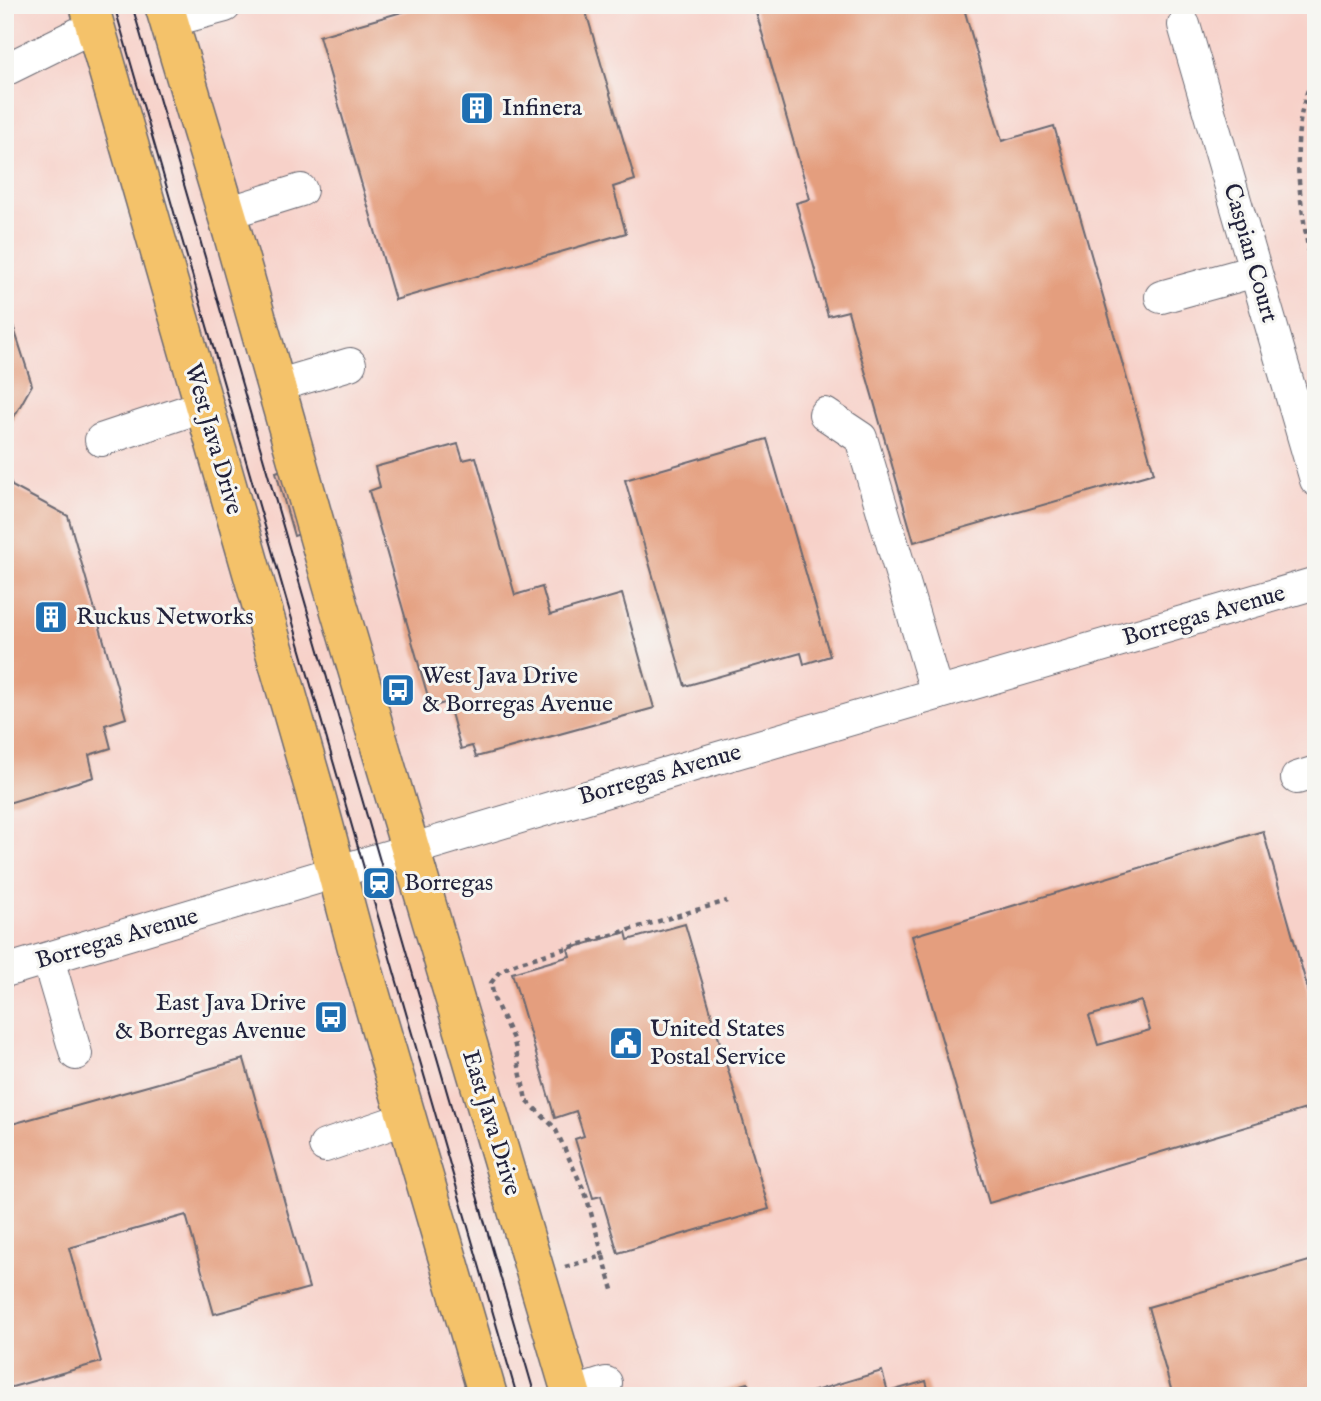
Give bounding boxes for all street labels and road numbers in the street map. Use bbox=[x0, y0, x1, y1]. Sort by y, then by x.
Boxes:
street label: Caspian Court bbox=[1215, 180, 1285, 326]
street label: West Java Drive bbox=[177, 360, 249, 518]
street label: Borregas Avenue bbox=[1119, 578, 1289, 654]
street label: Borregas Avenue bbox=[575, 737, 745, 813]
street label: Borregas Avenue bbox=[32, 901, 202, 977]
street label: East Java Drive bbox=[454, 1047, 528, 1199]

